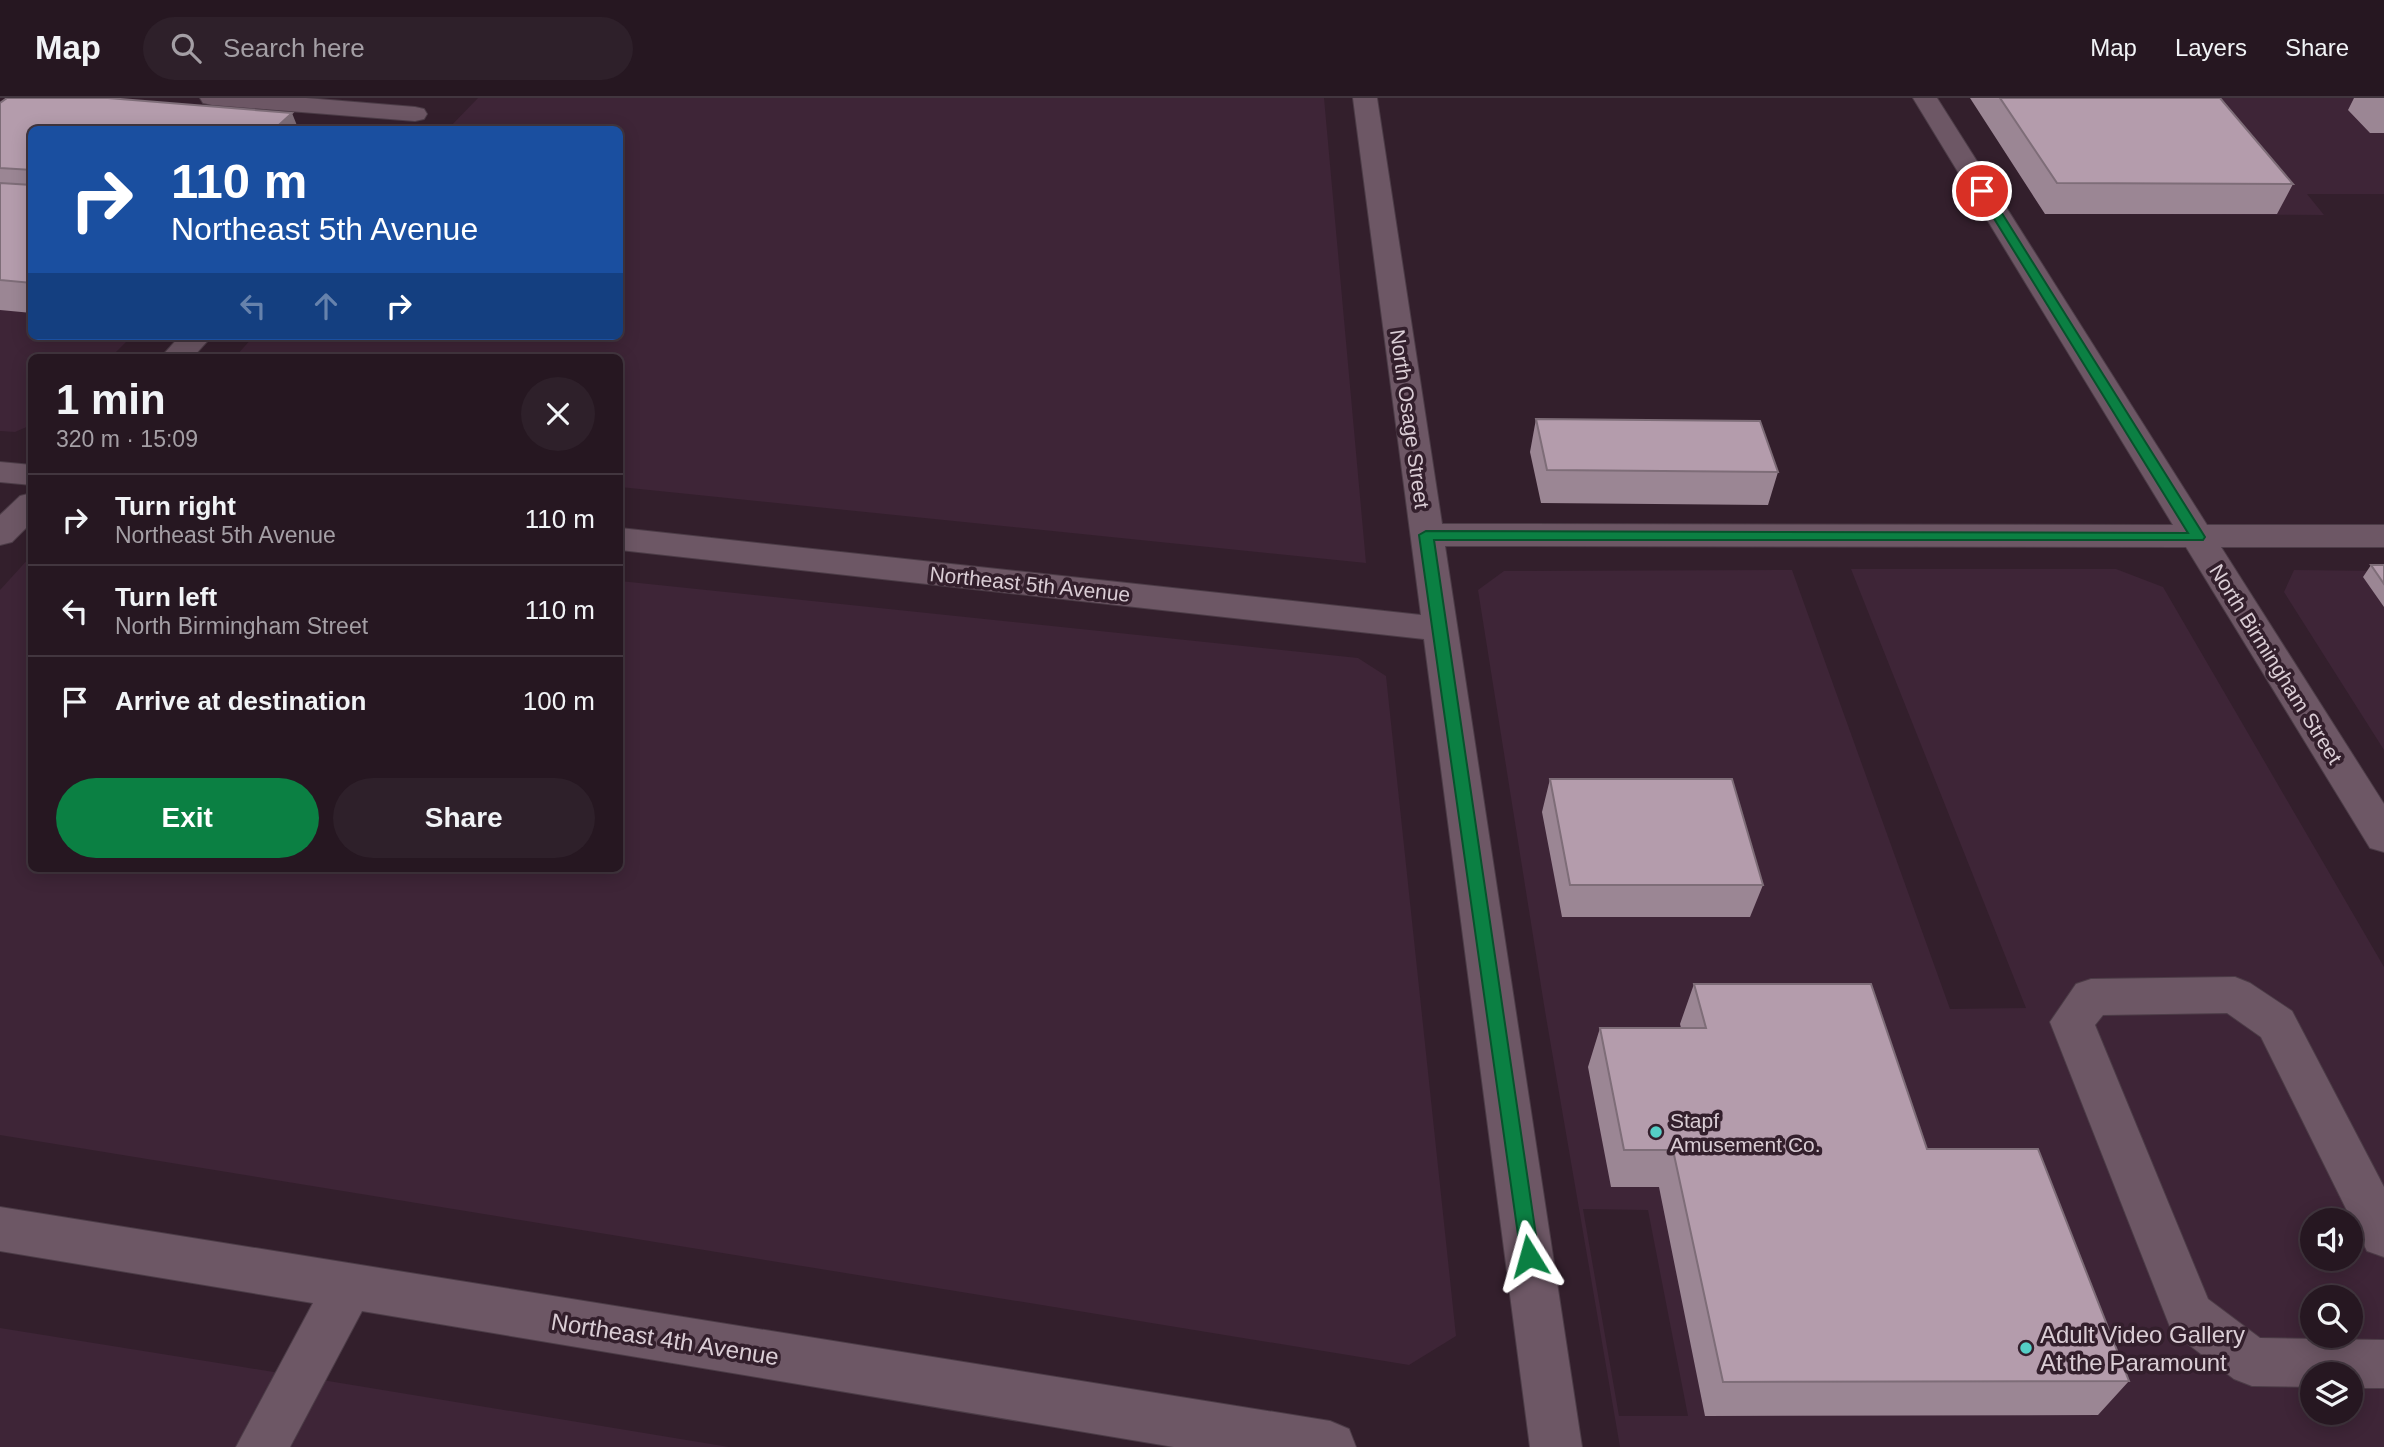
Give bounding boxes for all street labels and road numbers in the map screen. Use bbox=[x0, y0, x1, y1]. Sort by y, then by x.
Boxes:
street label: North Osage Street bbox=[1386, 328, 1434, 510]
street label: North Birmingham Street bbox=[2205, 560, 2347, 768]
street label: Northeast 5th Avenue bbox=[929, 562, 1131, 606]
street label: Northeast 4th Avenue bbox=[549, 1308, 781, 1370]

